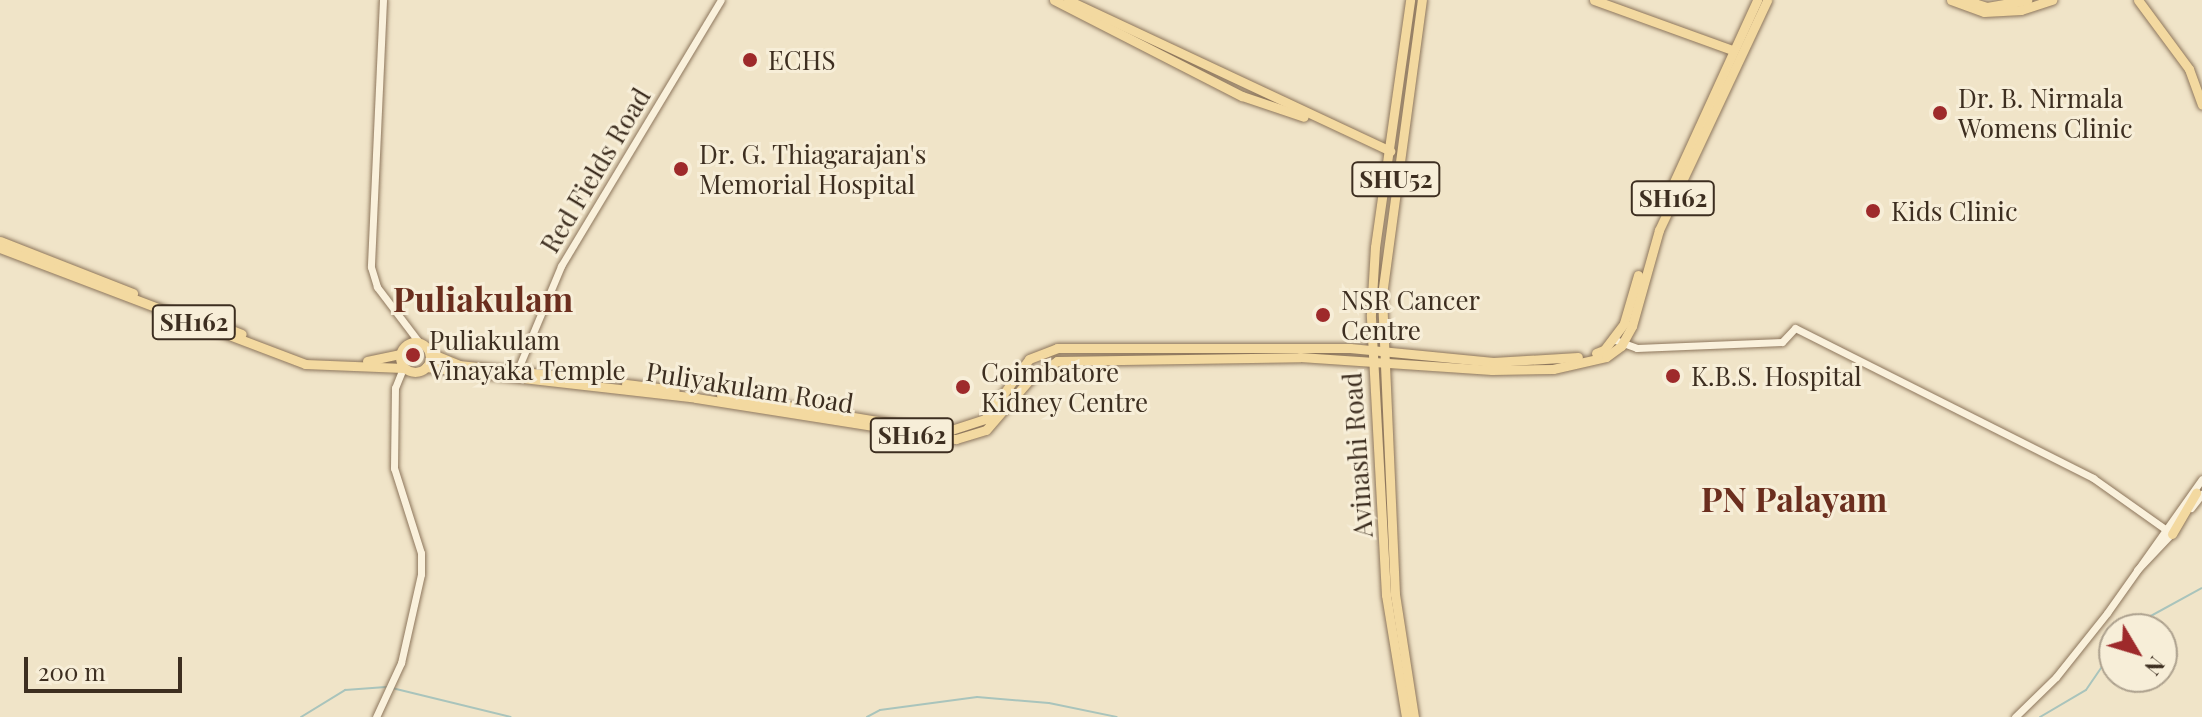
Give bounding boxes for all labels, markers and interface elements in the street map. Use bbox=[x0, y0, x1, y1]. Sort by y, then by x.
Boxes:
place label: ECHS bbox=[768, 44, 835, 76]
marker: ECHS bbox=[739, 49, 761, 71]
street label: Red Fields Road bbox=[534, 82, 656, 258]
place label: Dr. B. Nirmala Womens Clinic bbox=[1958, 82, 2133, 144]
marker: Dr. B. Nirmala Womens Clinic bbox=[1929, 102, 1951, 124]
place label: Dr. G. Thiagarajan's Memorial Hospital bbox=[699, 138, 927, 200]
marker: Dr. G. Thiagarajan's Memorial Hospital bbox=[670, 158, 692, 180]
road number: SHU52 bbox=[1350, 159, 1442, 199]
road number: SH162 bbox=[1629, 178, 1717, 218]
place label: Kids Clinic bbox=[1891, 195, 2018, 227]
marker: Kids Clinic bbox=[1862, 200, 1884, 222]
district label: Puliakulam bbox=[393, 279, 573, 319]
place label: NSR Cancer Centre bbox=[1341, 284, 1480, 346]
road number: SH162 bbox=[150, 302, 238, 342]
marker: NSR Cancer Centre bbox=[1312, 304, 1334, 326]
place label: Puliakulam Vinayaka Temple bbox=[429, 324, 627, 386]
marker: Puliakulam Vinayaka Temple bbox=[404, 346, 422, 364]
street label: Puliyakulam Road bbox=[644, 355, 856, 419]
place label: Coimbatore Kidney Centre bbox=[981, 356, 1149, 418]
place label: K.B.S. Hospital bbox=[1691, 360, 1862, 392]
marker: K.B.S. Hospital bbox=[1662, 365, 1684, 387]
street label: Avinashi Road bbox=[1336, 371, 1378, 539]
marker: Coimbatore Kidney Centre bbox=[952, 376, 974, 398]
road number: SH162 bbox=[868, 415, 956, 455]
district label: PN Palayam bbox=[1701, 479, 1887, 519]
north arrow bbox=[2098, 613, 2178, 693]
scale bar bbox=[28, 641, 186, 691]
text: N bbox=[2139, 651, 2172, 682]
text: 200 m bbox=[38, 655, 106, 687]

